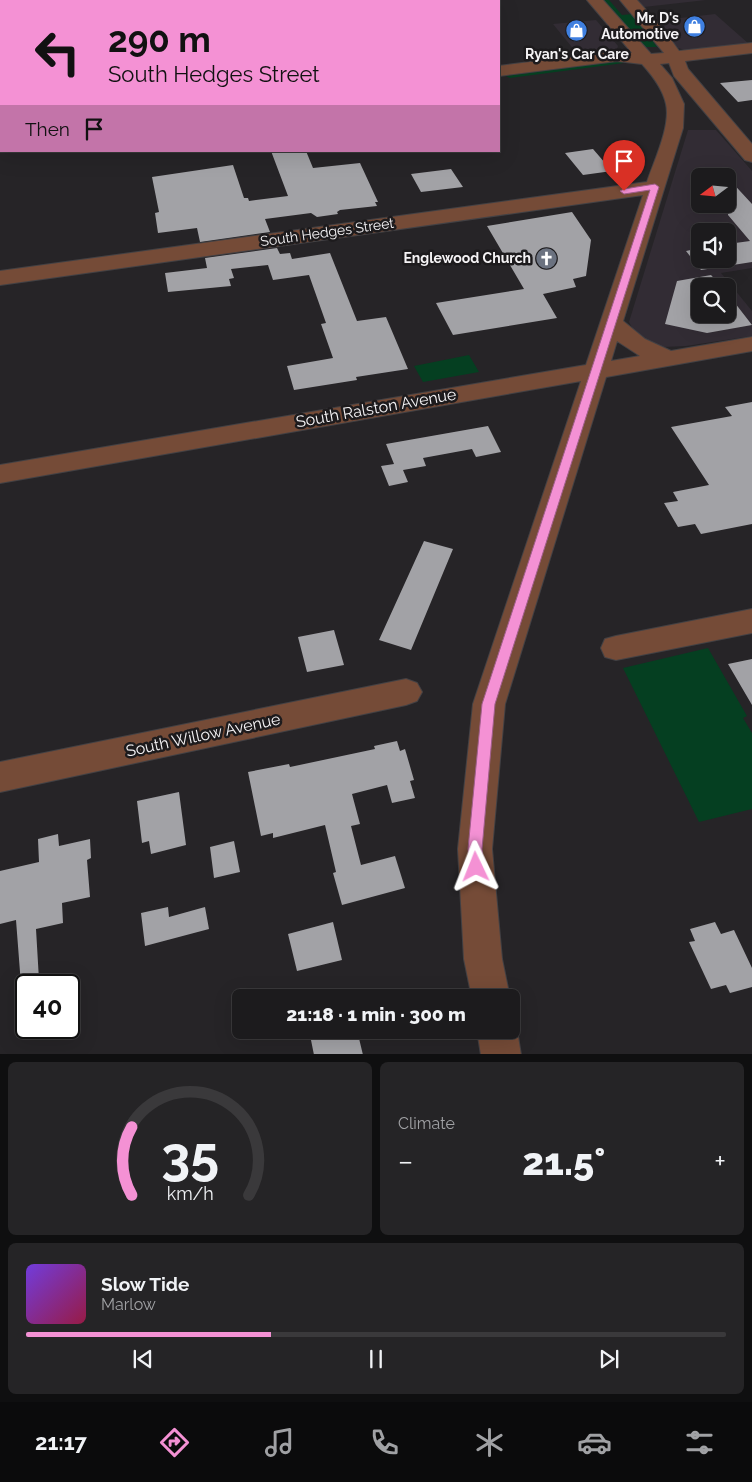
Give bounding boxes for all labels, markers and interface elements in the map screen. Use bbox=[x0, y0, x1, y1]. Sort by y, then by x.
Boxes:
place label: Mr. D's Automotive bbox=[601, 10, 680, 42]
shop icon: Mr. D's Automotive bbox=[683, 14, 707, 38]
text: 290 m bbox=[108, 19, 211, 60]
shop icon: Ryan's Car Care bbox=[565, 19, 589, 43]
icon: left bbox=[25, 20, 90, 85]
place label: Ryan's Car Care bbox=[525, 46, 630, 62]
text: South Hedges Street bbox=[108, 61, 320, 87]
icon: arrive bbox=[80, 115, 108, 143]
text: Then bbox=[25, 118, 70, 140]
pin bbox=[603, 140, 645, 191]
icon: arrive bbox=[610, 147, 638, 175]
north arrow bbox=[691, 168, 736, 212]
map controls bbox=[691, 168, 736, 323]
street label: South Hedges Street bbox=[259, 215, 395, 249]
button: sound bbox=[691, 223, 736, 268]
church icon: Englewood Church bbox=[535, 246, 559, 270]
place label: Englewood Church bbox=[403, 250, 531, 266]
button: search bbox=[691, 278, 736, 323]
street label: South Ralston Avenue bbox=[294, 385, 458, 431]
street label: South Willow Avenue bbox=[124, 709, 282, 761]
position arrow bbox=[449, 840, 501, 892]
speed limit sign: 40 bbox=[15, 974, 80, 1039]
text: 21:18 · 1 min · 300 m bbox=[286, 1003, 466, 1025]
text: Climate bbox=[398, 1114, 455, 1133]
text: 35 bbox=[161, 1125, 219, 1186]
text: 21.5° bbox=[522, 1139, 605, 1184]
text: − bbox=[398, 1145, 413, 1178]
text: + bbox=[714, 1145, 726, 1178]
text: km/h bbox=[166, 1183, 214, 1204]
text: Slow Tide bbox=[101, 1273, 190, 1295]
text: Marlow bbox=[101, 1295, 156, 1314]
icon: previous bbox=[129, 1345, 157, 1373]
icon: pause bbox=[362, 1345, 390, 1373]
icon: next bbox=[595, 1345, 623, 1373]
icon: directions bbox=[157, 1425, 192, 1460]
icon: music bbox=[262, 1425, 297, 1460]
icon: phone bbox=[367, 1425, 402, 1460]
icon: climate bbox=[472, 1425, 507, 1460]
icon: car bbox=[577, 1425, 612, 1460]
icon: filters bbox=[682, 1425, 717, 1460]
text: 21:17 bbox=[35, 1429, 87, 1455]

